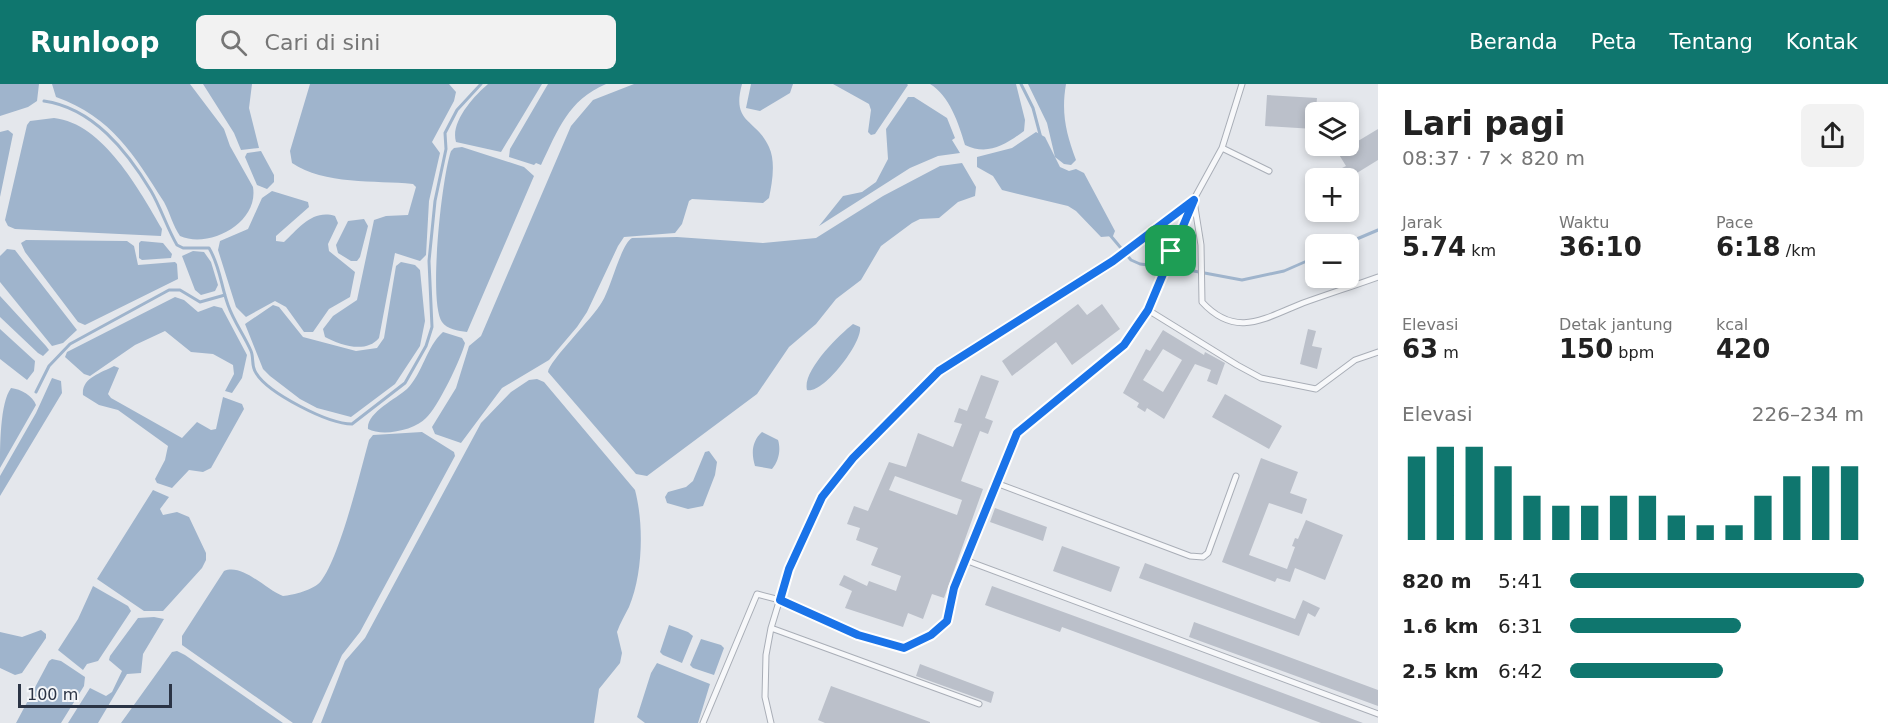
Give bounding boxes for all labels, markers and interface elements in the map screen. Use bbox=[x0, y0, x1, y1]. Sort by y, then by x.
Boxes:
search box bbox=[196, 15, 616, 69]
text: Runloop bbox=[30, 26, 160, 59]
icon: search bbox=[217, 26, 250, 59]
text: Cari di sini bbox=[265, 30, 380, 55]
text: Beranda bbox=[1469, 30, 1558, 54]
text: Peta bbox=[1591, 30, 1637, 54]
text: Tentang bbox=[1670, 30, 1753, 54]
text: Kontak bbox=[1786, 30, 1858, 54]
map controls bbox=[1305, 102, 1359, 288]
button: layers bbox=[1305, 102, 1359, 156]
text: Lari pagi bbox=[1402, 104, 1565, 143]
button: share bbox=[1801, 104, 1864, 167]
text: 08:37 · 7 × 820 m bbox=[1402, 146, 1585, 170]
button: + bbox=[1305, 168, 1359, 222]
text: Jarak bbox=[1402, 213, 1442, 232]
text: Waktu bbox=[1559, 213, 1609, 232]
text: Pace bbox=[1716, 213, 1753, 232]
pin bbox=[1145, 225, 1196, 276]
text: 5.74 bbox=[1402, 232, 1466, 262]
text: 36:10 bbox=[1559, 232, 1642, 262]
text: 6:18 bbox=[1716, 232, 1781, 262]
icon: arrive bbox=[1154, 234, 1187, 267]
button: − bbox=[1305, 234, 1359, 288]
text: km bbox=[1466, 241, 1496, 260]
text: /km bbox=[1781, 241, 1816, 260]
text: Elevasi bbox=[1402, 315, 1458, 334]
text: Detak jantung bbox=[1559, 315, 1673, 334]
text: kcal bbox=[1716, 315, 1748, 334]
text: 63 bbox=[1402, 334, 1438, 364]
text: 150 bbox=[1559, 334, 1613, 364]
text: 420 bbox=[1716, 334, 1770, 364]
text: m bbox=[1438, 343, 1459, 362]
text: bpm bbox=[1613, 343, 1654, 362]
text: Elevasi bbox=[1402, 402, 1473, 426]
text: 226–234 m bbox=[1752, 402, 1864, 426]
text: 820 m bbox=[1402, 569, 1472, 593]
text: 5:41 bbox=[1498, 569, 1543, 593]
text: 1.6 km bbox=[1402, 614, 1479, 638]
text: 6:31 bbox=[1498, 614, 1543, 638]
text: 2.5 km bbox=[1402, 659, 1479, 683]
text: 6:42 bbox=[1498, 659, 1543, 683]
scale bar bbox=[18, 681, 172, 708]
text: 100 m bbox=[27, 685, 78, 704]

